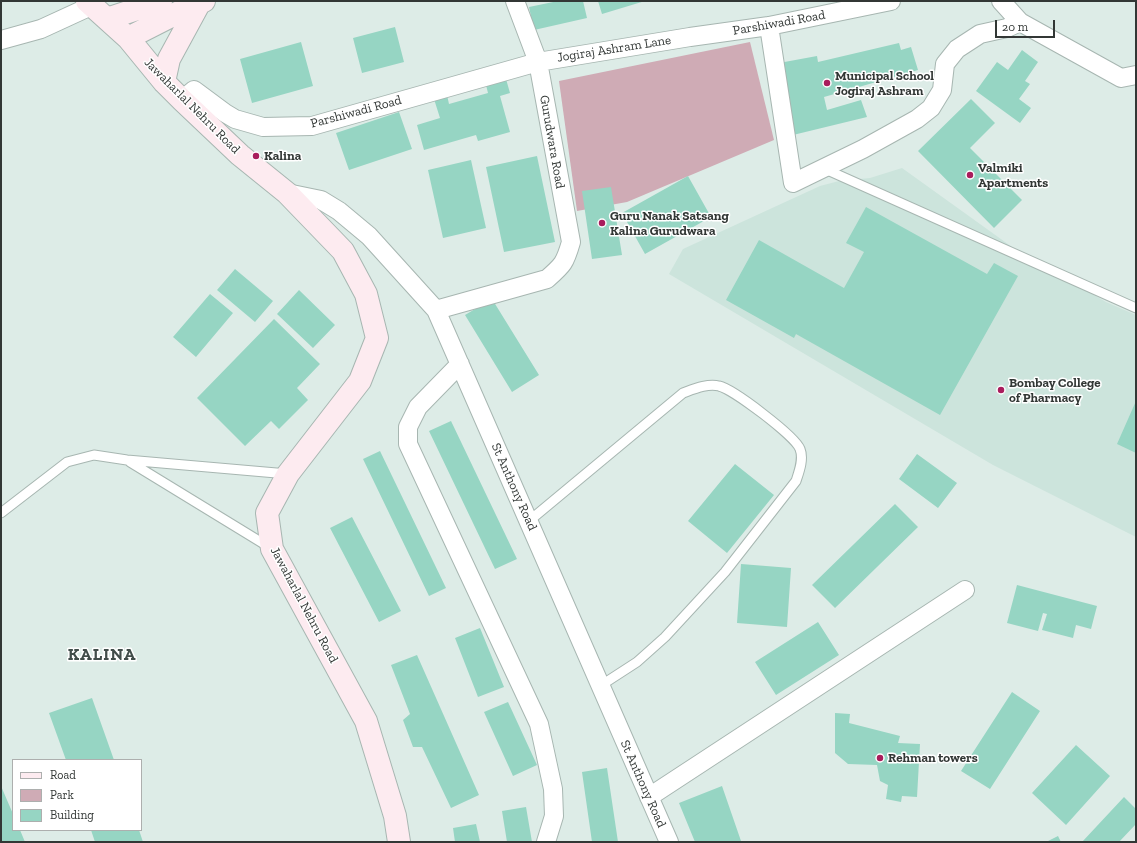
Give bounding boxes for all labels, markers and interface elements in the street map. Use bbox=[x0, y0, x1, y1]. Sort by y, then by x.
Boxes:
street label: Parshiwadi Road bbox=[732, 7, 826, 39]
scale bar bbox=[997, 12, 1057, 38]
text: 20 m bbox=[1002, 20, 1028, 34]
street label: Jogiraj Ashram Lane bbox=[556, 32, 672, 66]
street label: Jawaharlal Nehru Road bbox=[141, 55, 243, 157]
place label: Municipal School Jogiraj Ashram bbox=[835, 68, 934, 99]
marker: Municipal School Jogiraj Ashram bbox=[822, 78, 832, 88]
street label: Parshiwadi Road bbox=[309, 92, 403, 132]
street label: Gurudwara Road bbox=[536, 94, 568, 190]
place label: Kalina bbox=[264, 148, 301, 164]
marker: Kalina bbox=[251, 151, 261, 161]
place label: Valmiki Apartments bbox=[978, 160, 1048, 191]
marker: Valmiki Apartments bbox=[965, 170, 975, 180]
place label: Guru Nanak Satsang Kalina Gurudwara bbox=[610, 208, 729, 239]
marker: Guru Nanak Satsang Kalina Gurudwara bbox=[597, 218, 607, 228]
place label: Bombay College of Pharmacy bbox=[1009, 375, 1101, 406]
marker: Bombay College of Pharmacy bbox=[996, 385, 1006, 395]
street label: St Anthony Road bbox=[488, 441, 540, 533]
street label: Jawaharlal Nehru Road bbox=[267, 544, 341, 666]
district label: KALINA bbox=[68, 645, 136, 665]
street label: St Anthony Road bbox=[617, 738, 669, 830]
place label: Rehman towers bbox=[888, 750, 978, 766]
marker: Rehman towers bbox=[875, 753, 885, 763]
legend bbox=[12, 759, 142, 831]
text: Road bbox=[50, 768, 76, 782]
text: Park bbox=[50, 788, 74, 802]
text: Building bbox=[50, 808, 94, 822]

